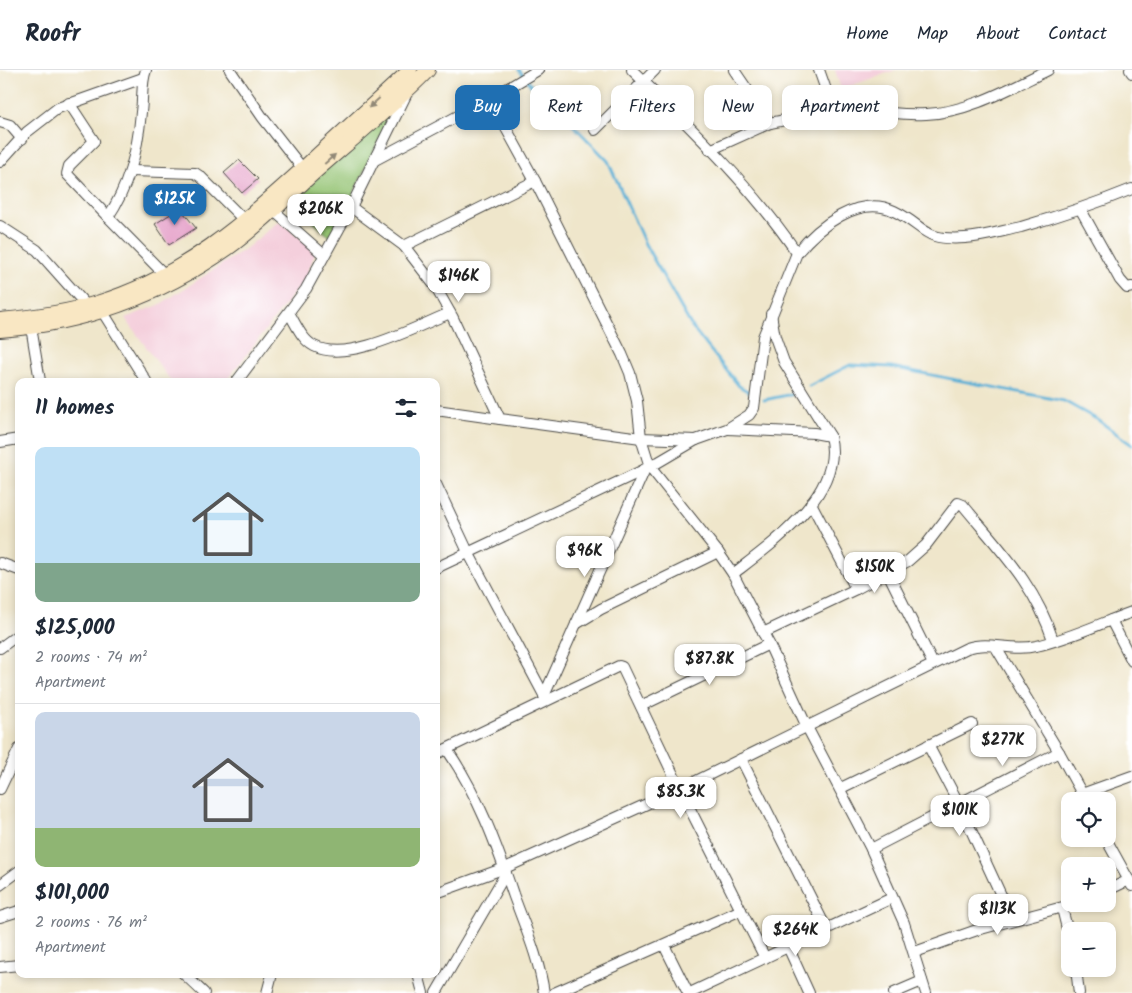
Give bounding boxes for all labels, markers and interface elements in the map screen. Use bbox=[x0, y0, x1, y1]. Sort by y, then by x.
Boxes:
text: Roofr bbox=[25, 15, 80, 54]
text: Home bbox=[846, 20, 889, 49]
text: Map bbox=[917, 20, 948, 49]
text: About bbox=[976, 20, 1020, 49]
text: Contact bbox=[1048, 20, 1107, 49]
chip: Buy bbox=[455, 85, 520, 130]
chip: Rent bbox=[530, 85, 601, 130]
chip: Filters bbox=[611, 85, 694, 130]
chip: New bbox=[704, 85, 772, 130]
chip: Apartment bbox=[782, 85, 898, 130]
one-way arrow bbox=[369, 97, 381, 109]
one-way arrow bbox=[324, 153, 336, 165]
pin: $125K bbox=[140, 184, 210, 226]
text: $125K bbox=[154, 187, 196, 212]
pin: $206K bbox=[286, 194, 356, 236]
text: $206K bbox=[298, 197, 344, 222]
pin: $146K bbox=[424, 260, 494, 303]
text: $146K bbox=[438, 264, 480, 289]
text: 11 homes bbox=[35, 392, 114, 425]
icon: filters bbox=[392, 394, 420, 422]
icon: home bbox=[183, 479, 273, 569]
pin: $96K bbox=[555, 536, 615, 578]
text: $96K bbox=[567, 539, 603, 564]
pin: $150K bbox=[840, 552, 910, 594]
text: $150K bbox=[855, 555, 895, 580]
text: $125,000 bbox=[35, 612, 114, 645]
pin: $87.8K bbox=[669, 644, 751, 686]
text: 2 rooms · 74 m² bbox=[35, 645, 147, 670]
text: $87.8K bbox=[685, 647, 735, 672]
text: Apartment bbox=[35, 670, 106, 695]
pin: $277K bbox=[968, 724, 1038, 767]
text: $277K bbox=[981, 728, 1025, 753]
icon: home bbox=[183, 745, 273, 835]
pin: $85.3K bbox=[640, 776, 722, 819]
text: $85.3K bbox=[656, 780, 706, 805]
map controls bbox=[1061, 792, 1116, 977]
button: locate bbox=[1061, 792, 1116, 847]
pin: $101K bbox=[925, 794, 995, 837]
text: $101K bbox=[942, 798, 978, 823]
button: + bbox=[1061, 857, 1116, 912]
text: $101,000 bbox=[35, 877, 109, 910]
pin: $113K bbox=[963, 894, 1033, 936]
text: $113K bbox=[979, 897, 1017, 922]
text: 2 rooms · 76 m² bbox=[35, 910, 147, 935]
pin: $264K bbox=[761, 914, 831, 957]
text: $264K bbox=[773, 918, 819, 943]
button: − bbox=[1061, 922, 1116, 977]
text: Apartment bbox=[35, 935, 106, 960]

